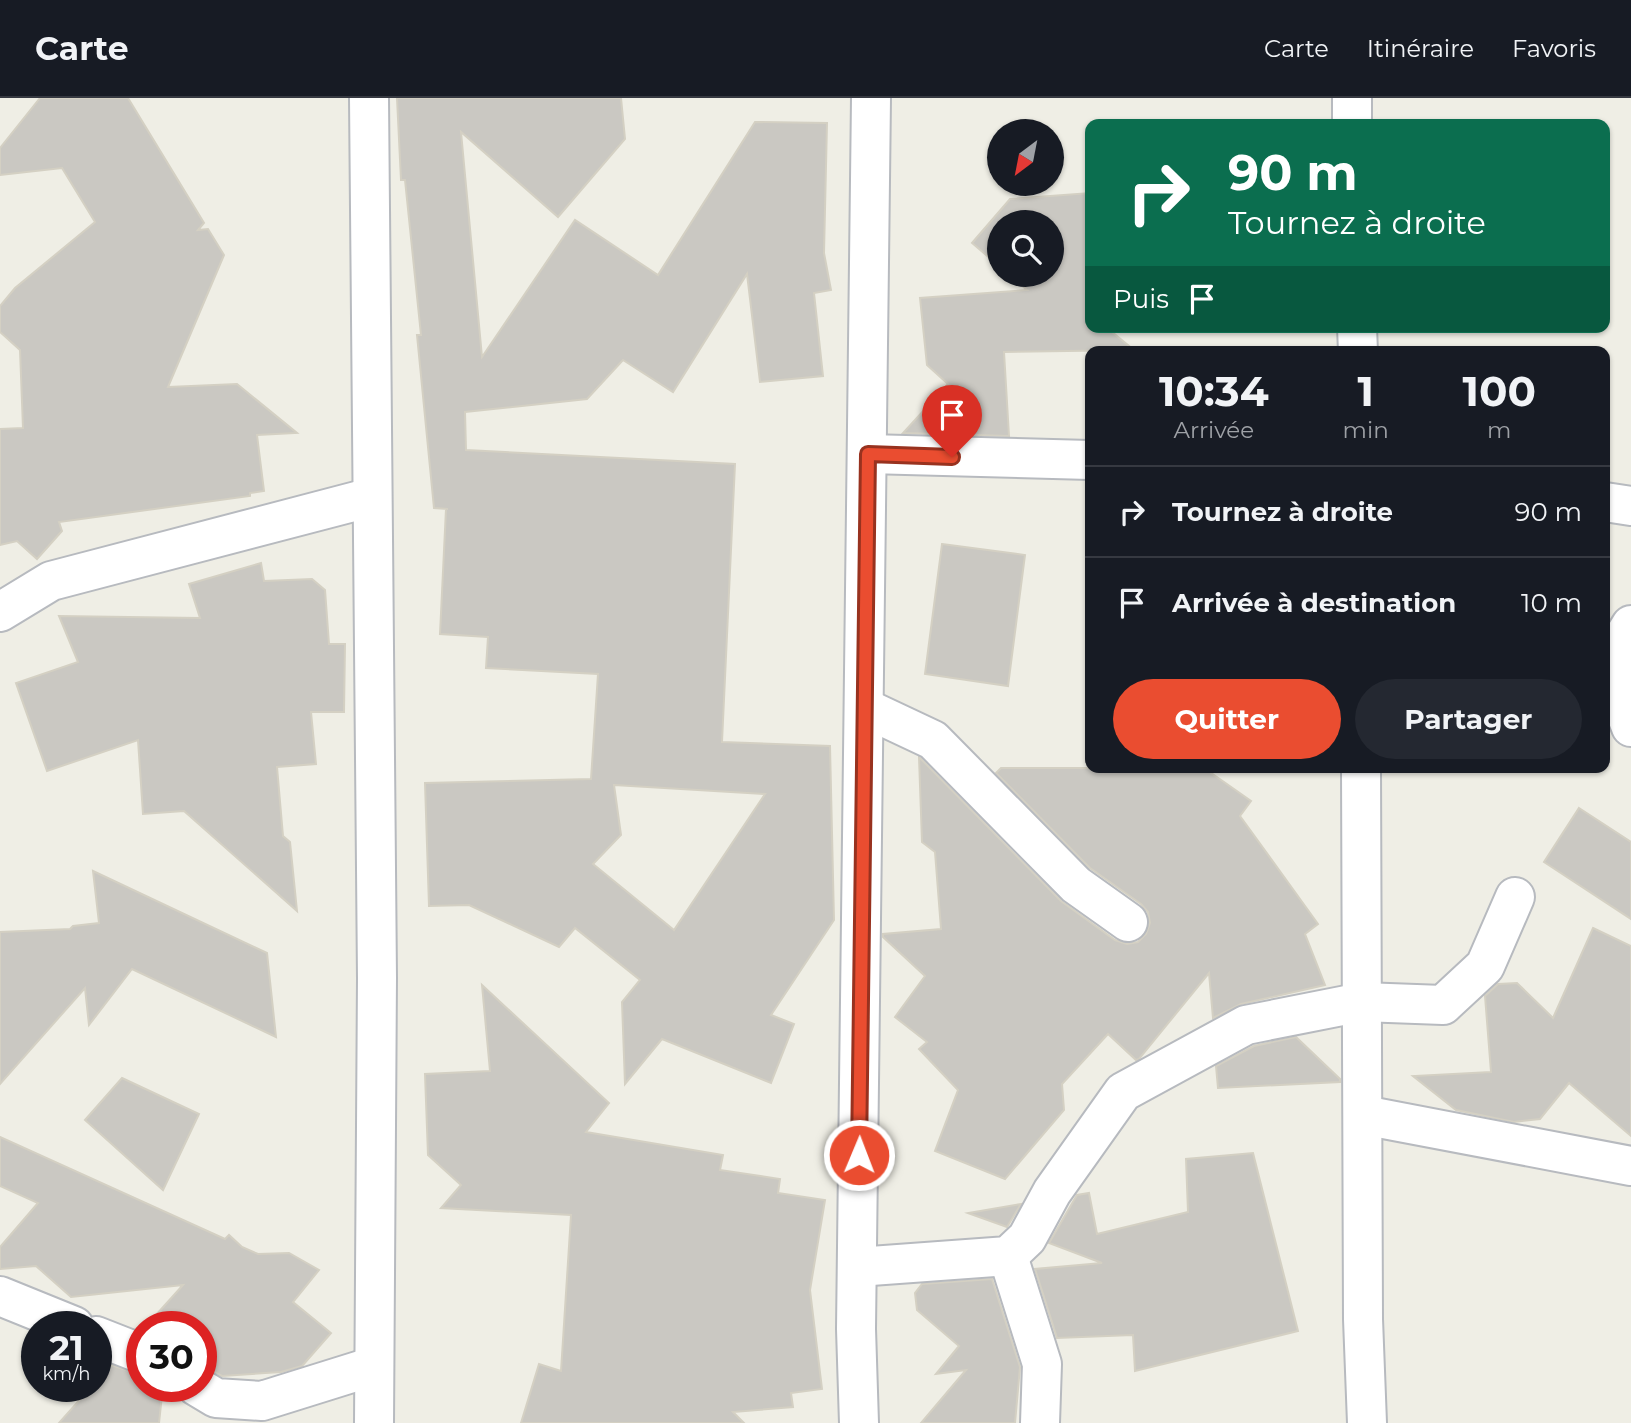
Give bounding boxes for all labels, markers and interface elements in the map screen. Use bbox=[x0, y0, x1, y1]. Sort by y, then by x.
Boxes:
text: Carte bbox=[35, 28, 128, 68]
text: Carte bbox=[1264, 34, 1329, 63]
text: Itinéraire bbox=[1367, 34, 1474, 63]
text: Favoris bbox=[1512, 34, 1596, 63]
north arrow bbox=[987, 119, 1064, 196]
map controls bbox=[987, 119, 1064, 287]
text: 90 m bbox=[1228, 143, 1358, 202]
icon: right bbox=[1113, 147, 1204, 238]
text: Tournez à droite bbox=[1228, 203, 1486, 242]
button: search bbox=[987, 210, 1064, 287]
icon: arrive bbox=[1183, 280, 1221, 318]
text: Puis bbox=[1113, 283, 1169, 315]
text: 10:34 bbox=[1159, 365, 1269, 417]
text: 1 bbox=[1357, 365, 1374, 417]
text: 100 bbox=[1463, 365, 1536, 417]
pin bbox=[922, 385, 982, 457]
icon: arrive bbox=[933, 396, 971, 434]
text: Arrivée bbox=[1173, 416, 1254, 444]
text: min bbox=[1343, 416, 1389, 444]
text: m bbox=[1487, 416, 1512, 444]
icon: right bbox=[1113, 493, 1151, 531]
text: Tournez à droite bbox=[1172, 496, 1393, 528]
text: 90 m bbox=[1515, 496, 1582, 528]
icon: arrive bbox=[1113, 584, 1151, 622]
text: Arrivée à destination bbox=[1172, 587, 1456, 619]
text: 10 m bbox=[1521, 587, 1582, 619]
button: Quitter bbox=[1113, 679, 1341, 759]
button: Partager bbox=[1355, 679, 1582, 759]
position arrow bbox=[822, 1118, 896, 1192]
speed limit sign: 30 bbox=[126, 1311, 217, 1402]
text: 21 bbox=[49, 1326, 84, 1369]
text: km/h bbox=[42, 1363, 91, 1385]

